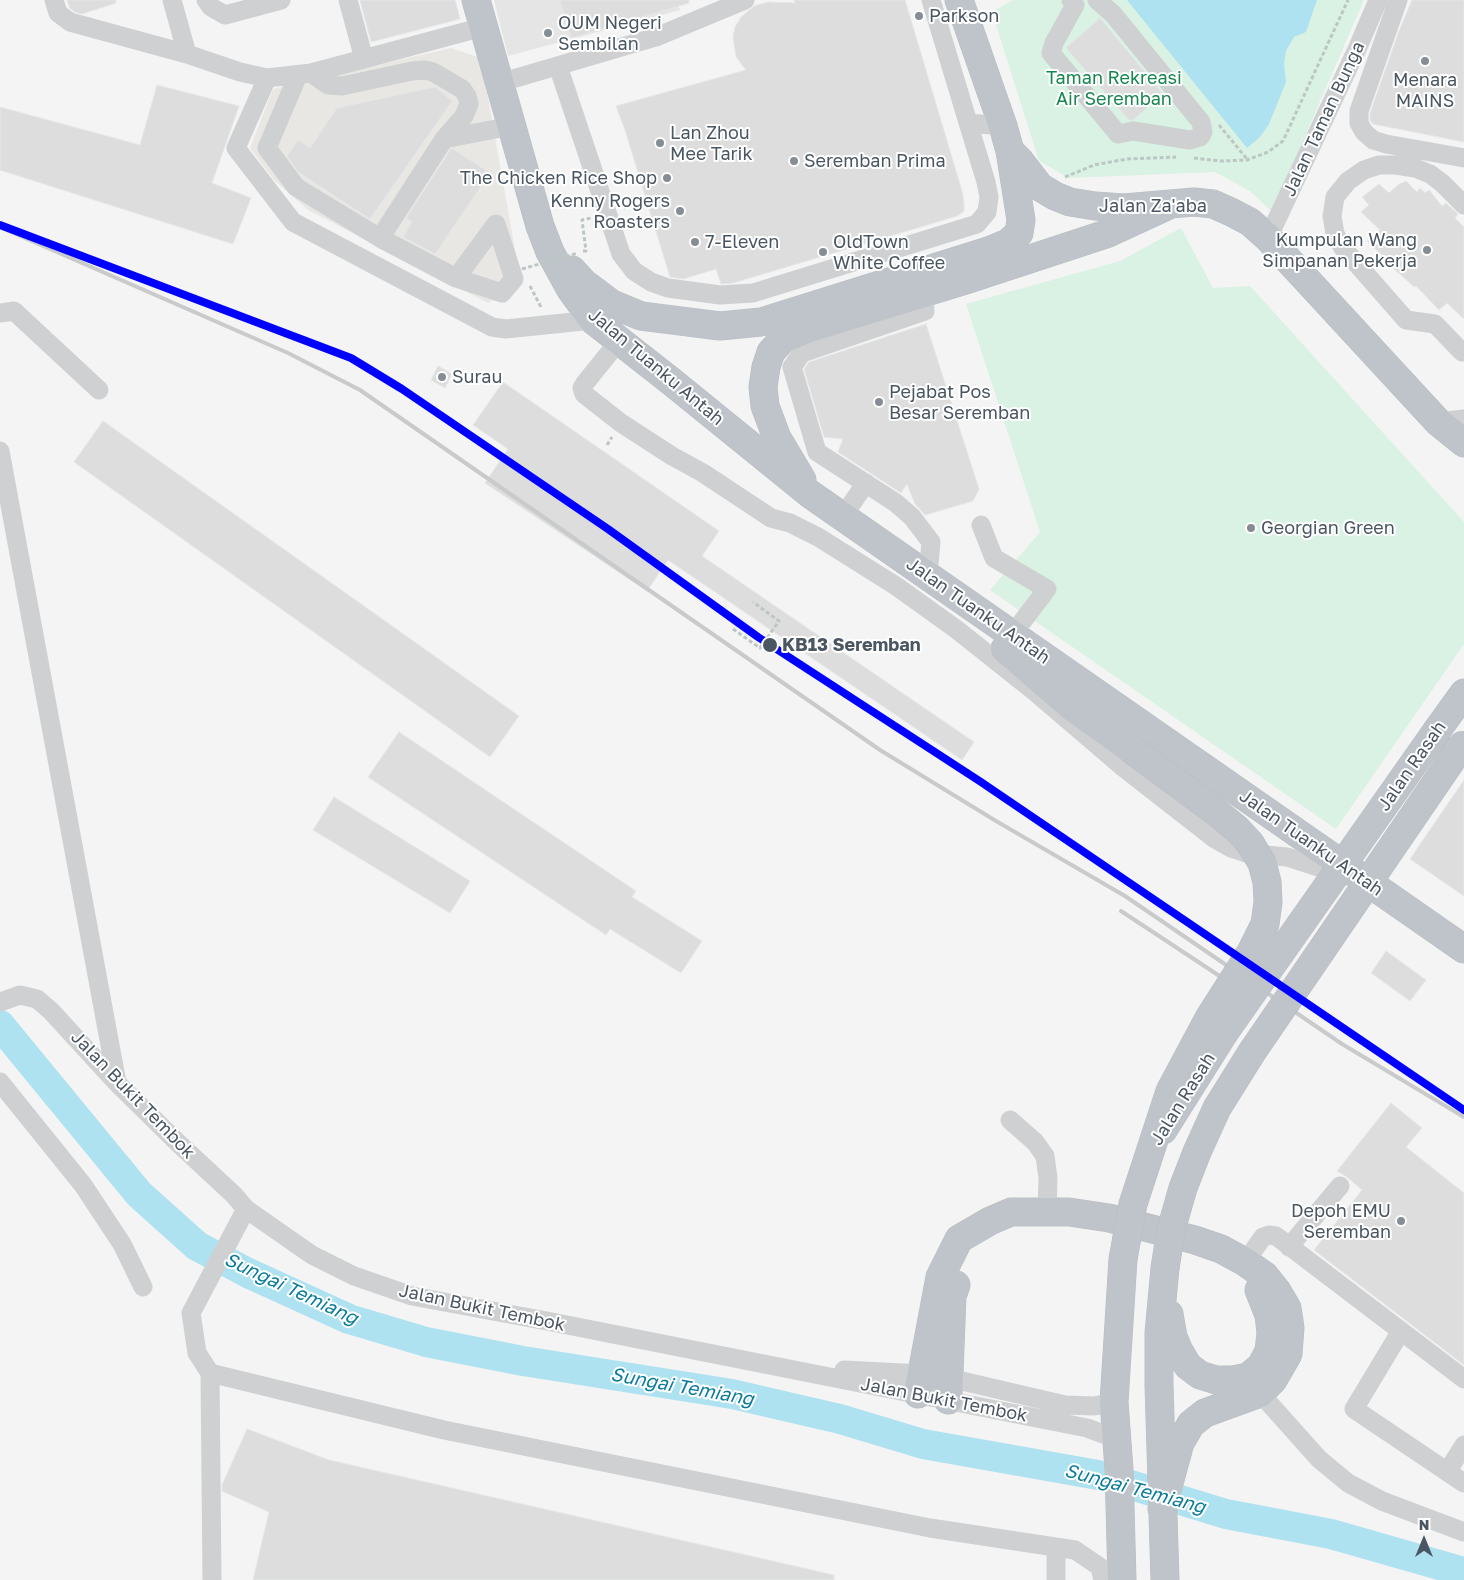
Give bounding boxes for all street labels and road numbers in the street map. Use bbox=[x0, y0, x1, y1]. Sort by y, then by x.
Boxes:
street label: Jalan Taman Bunga bbox=[1279, 38, 1369, 200]
street label: Jalan Za'aba bbox=[1099, 195, 1207, 217]
street label: Jalan Tuanku Antah bbox=[584, 304, 728, 430]
street label: Jalan Tuanku Antah bbox=[902, 553, 1054, 669]
street label: Jalan Rasah bbox=[1373, 717, 1451, 815]
street label: Jalan Tuanku Antah bbox=[1235, 785, 1387, 901]
street label: Jalan Bukit Tembok bbox=[66, 1027, 200, 1163]
street label: Jalan Rasah bbox=[1146, 1049, 1220, 1149]
street label: Jalan Bukit Tembok bbox=[397, 1280, 567, 1336]
street label: Jalan Bukit Tembok bbox=[859, 1373, 1029, 1427]

